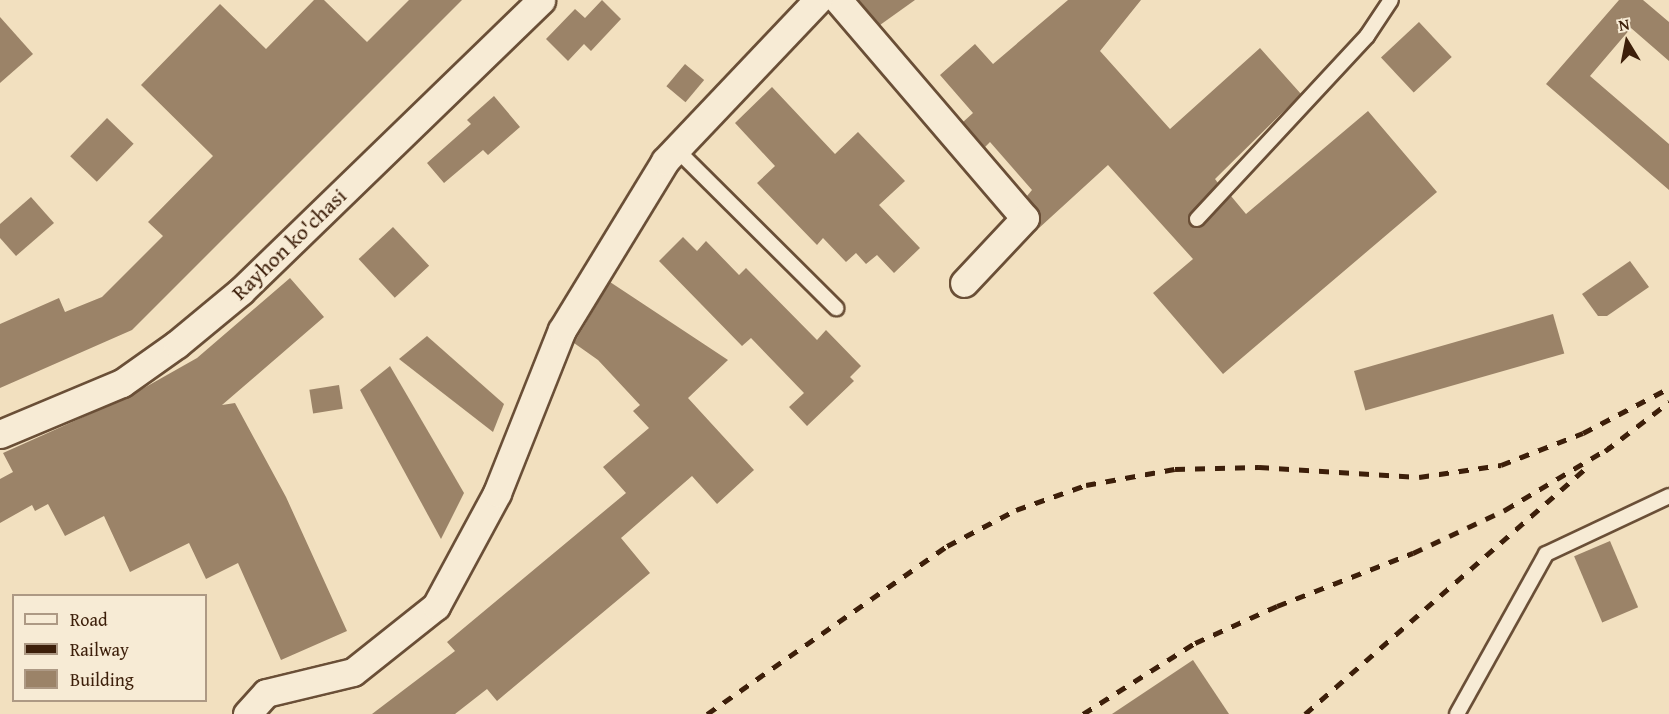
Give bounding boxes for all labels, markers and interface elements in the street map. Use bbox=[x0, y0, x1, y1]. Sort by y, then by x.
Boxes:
north arrow bbox=[1597, 12, 1657, 72]
text: N bbox=[1617, 12, 1631, 37]
street label: Rayhon ko'chasi bbox=[226, 183, 352, 305]
legend bbox=[12, 594, 207, 702]
text: Road bbox=[70, 606, 108, 633]
text: Railway bbox=[70, 636, 129, 663]
text: Building bbox=[70, 666, 134, 693]

